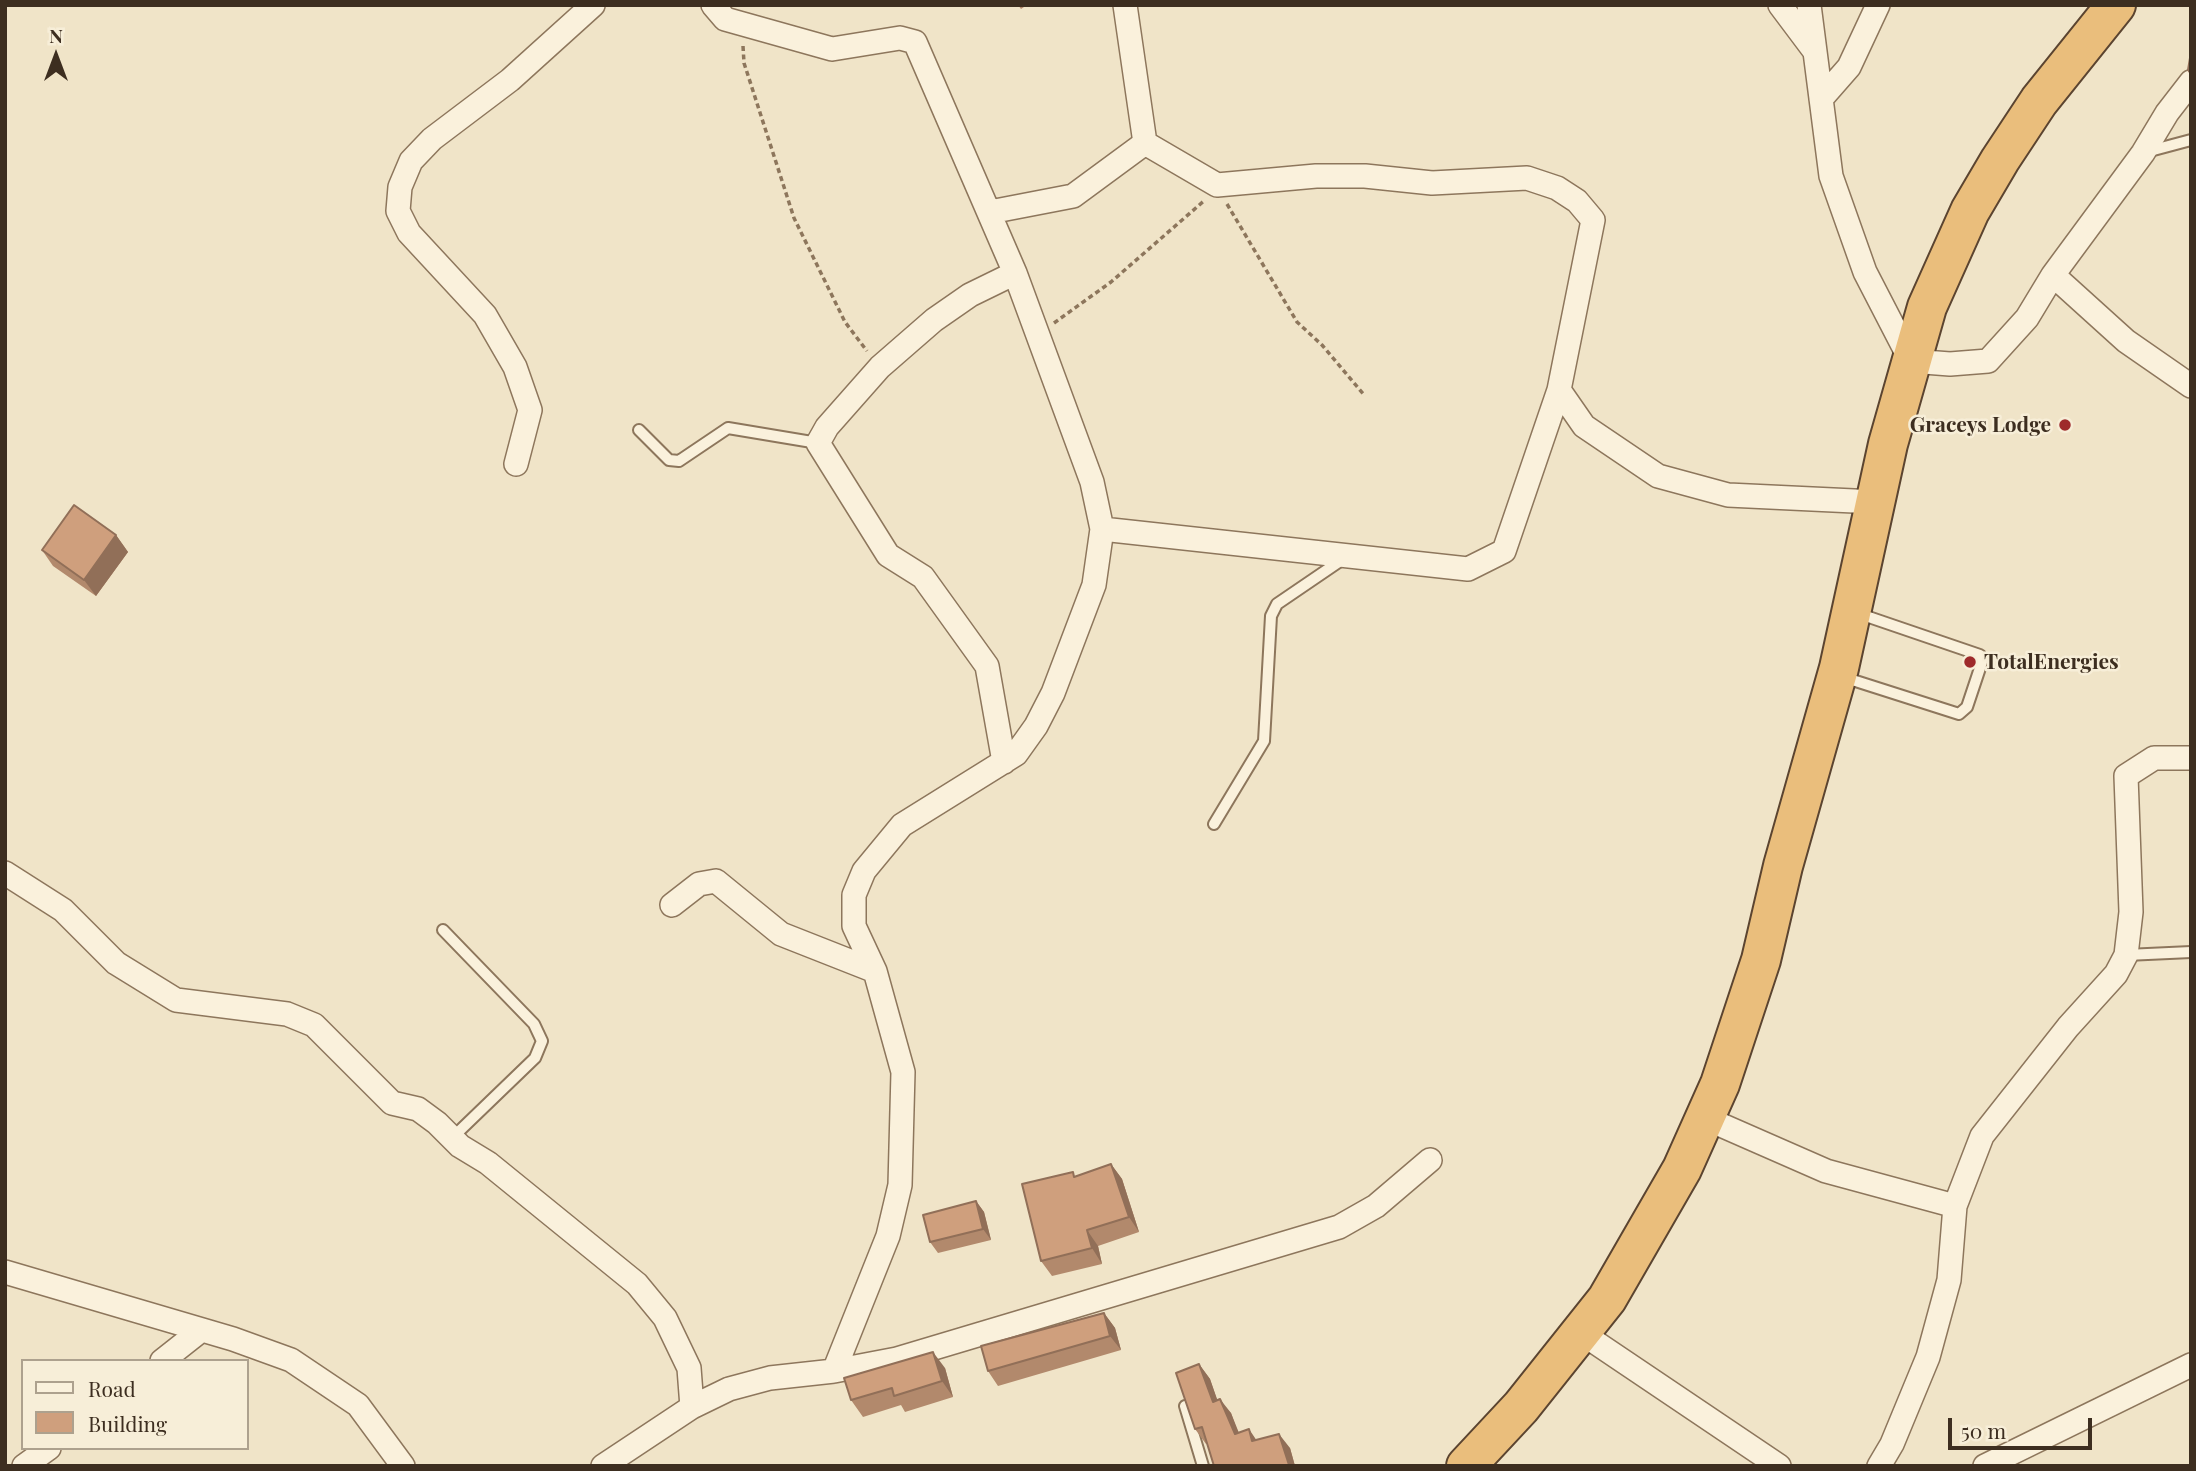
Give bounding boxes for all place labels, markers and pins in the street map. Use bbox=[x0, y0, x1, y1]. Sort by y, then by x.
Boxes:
place label: Graceys Lodge bbox=[1910, 412, 2051, 438]
marker: Graceys Lodge bbox=[2057, 417, 2073, 433]
place label: TotalEnergies bbox=[1984, 649, 2119, 675]
marker: TotalEnergies bbox=[1962, 654, 1978, 670]

